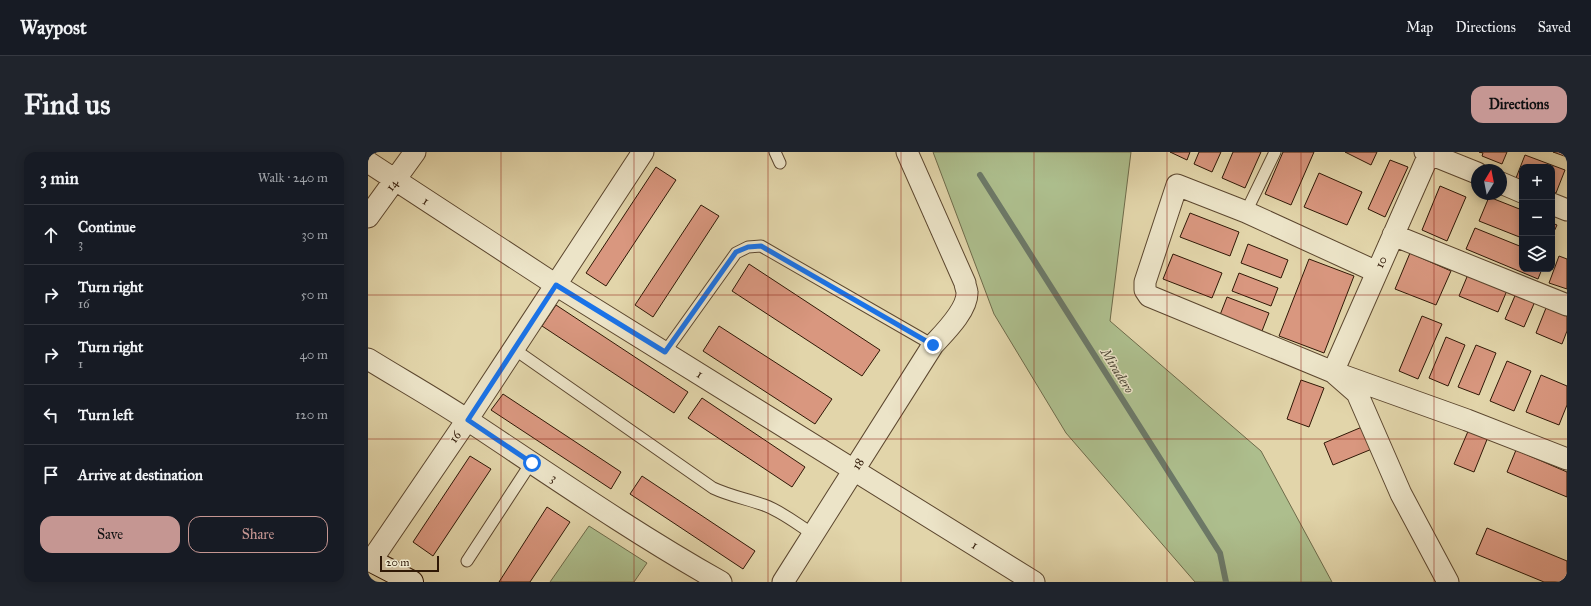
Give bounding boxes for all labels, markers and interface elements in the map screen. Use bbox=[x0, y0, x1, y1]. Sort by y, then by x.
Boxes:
text: Waypost bbox=[20, 16, 87, 39]
text: Map bbox=[1406, 19, 1433, 36]
text: Directions bbox=[1455, 19, 1516, 36]
text: Saved bbox=[1538, 19, 1571, 36]
button: Directions bbox=[1471, 86, 1567, 123]
text: Find us bbox=[24, 87, 110, 122]
north arrow bbox=[1471, 164, 1507, 200]
map controls bbox=[1519, 164, 1555, 272]
button: + bbox=[1519, 164, 1555, 200]
text: 3 min bbox=[40, 168, 79, 189]
text: Walk · 240 m bbox=[258, 170, 328, 186]
street label: 14 bbox=[383, 176, 401, 194]
street label: 1 bbox=[420, 194, 432, 208]
button: − bbox=[1519, 200, 1555, 236]
text: Continue bbox=[78, 218, 136, 236]
icon: ahead bbox=[40, 224, 62, 246]
text: 30 m bbox=[302, 227, 328, 243]
text: 3 bbox=[78, 236, 83, 252]
button: layers bbox=[1519, 236, 1555, 272]
street label: 10 bbox=[1372, 254, 1390, 270]
text: Turn right bbox=[78, 278, 143, 296]
icon: right bbox=[40, 284, 62, 306]
text: 50 m bbox=[301, 287, 328, 303]
text: 16 bbox=[78, 296, 90, 312]
route end bbox=[924, 336, 942, 354]
text: Turn right bbox=[78, 338, 143, 356]
icon: right bbox=[40, 344, 62, 366]
water label: Miradero bbox=[1096, 344, 1137, 396]
text: 40 m bbox=[299, 347, 328, 363]
text: 1 bbox=[78, 356, 83, 372]
street label: 1 bbox=[694, 367, 706, 381]
icon: left bbox=[40, 404, 62, 426]
text: Turn left bbox=[78, 406, 134, 424]
text: 120 m bbox=[295, 407, 328, 423]
street label: 16 bbox=[446, 428, 464, 445]
route start bbox=[523, 454, 541, 472]
street label: 18 bbox=[849, 456, 867, 472]
icon: arrive bbox=[40, 464, 62, 486]
text: Arrive at destination bbox=[78, 466, 203, 484]
street label: 3 bbox=[548, 471, 560, 485]
button: Save bbox=[40, 516, 180, 553]
button: Share bbox=[188, 516, 328, 553]
street label: 1 bbox=[969, 538, 981, 552]
scale bar bbox=[380, 554, 439, 573]
text: 20 m bbox=[386, 556, 409, 569]

